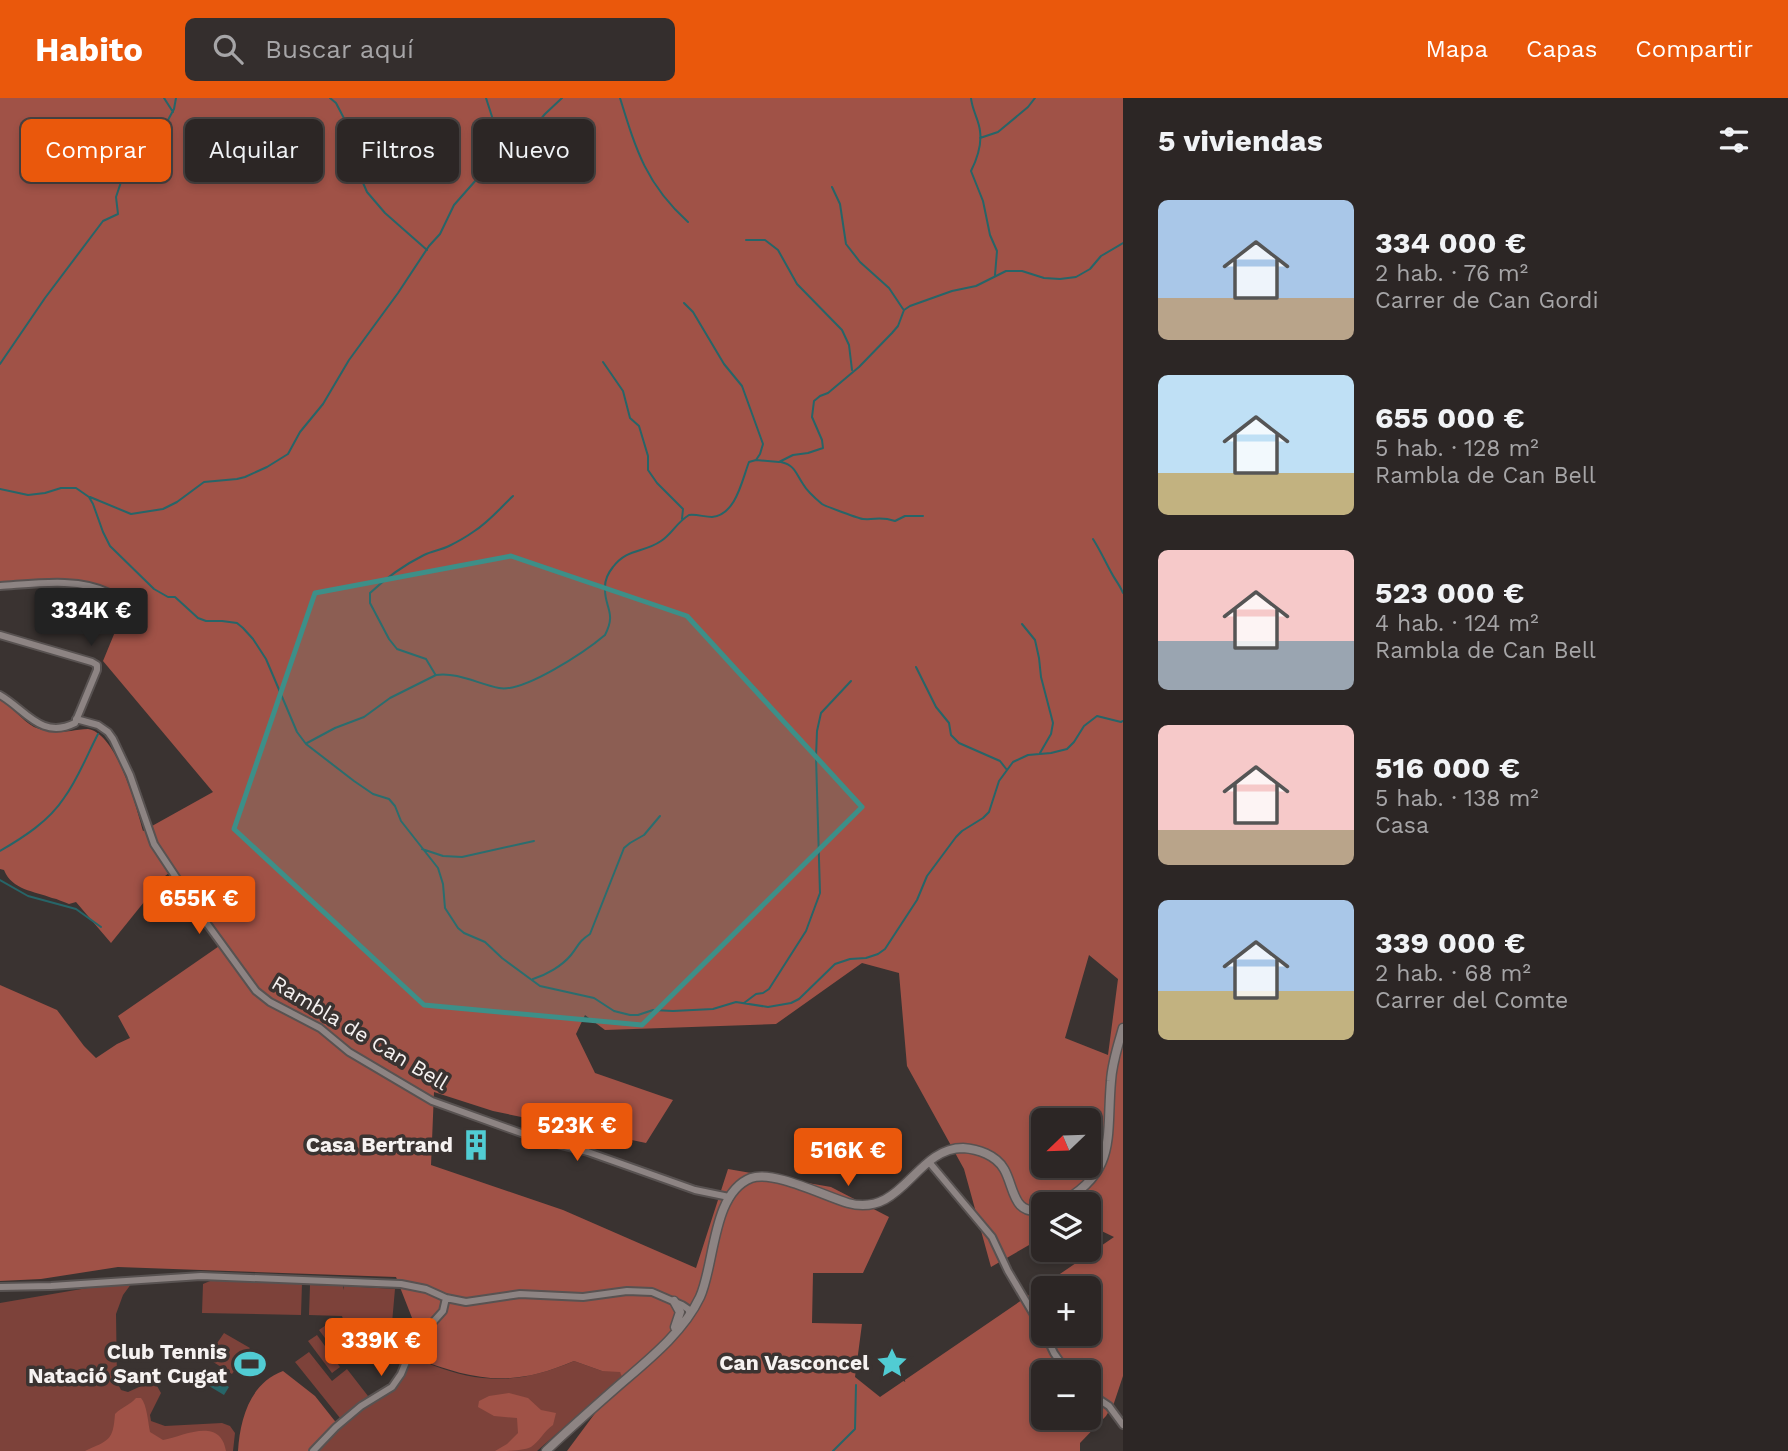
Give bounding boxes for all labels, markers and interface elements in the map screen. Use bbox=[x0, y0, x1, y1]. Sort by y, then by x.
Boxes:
search box bbox=[185, 18, 675, 81]
text: Habito bbox=[35, 30, 143, 69]
icon: search bbox=[209, 30, 247, 68]
text: Buscar aquí bbox=[265, 34, 414, 64]
text: Mapa bbox=[1425, 35, 1488, 63]
text: Capas bbox=[1526, 35, 1597, 63]
text: Compartir bbox=[1635, 35, 1753, 63]
chip: Comprar bbox=[21, 119, 171, 182]
chip: Alquilar bbox=[185, 119, 323, 182]
chip: Filtros bbox=[337, 119, 459, 182]
chip: Nuevo bbox=[473, 119, 594, 182]
icon: filters bbox=[1715, 121, 1753, 159]
text: 5 viviendas bbox=[1158, 123, 1323, 158]
text: 334 000 € bbox=[1375, 225, 1526, 260]
icon: home bbox=[1214, 228, 1298, 312]
text: 2 hab. · 76 m² bbox=[1375, 260, 1528, 287]
text: Carrer de Can Gordi bbox=[1375, 287, 1599, 314]
text: 655 000 € bbox=[1375, 400, 1525, 435]
icon: home bbox=[1214, 403, 1298, 487]
text: 5 hab. · 128 m² bbox=[1375, 435, 1539, 462]
text: Rambla de Can Bell bbox=[1375, 462, 1596, 489]
text: 523 000 € bbox=[1375, 575, 1524, 610]
icon: home bbox=[1214, 578, 1298, 662]
pin: 334K € bbox=[34, 588, 148, 648]
text: 334K € bbox=[51, 597, 131, 624]
text: 4 hab. · 124 m² bbox=[1375, 610, 1539, 637]
text: Rambla de Can Bell bbox=[1375, 637, 1596, 664]
text: 516 000 € bbox=[1375, 750, 1520, 785]
icon: home bbox=[1214, 753, 1298, 837]
text: 5 hab. · 138 m² bbox=[1375, 785, 1539, 812]
text: Casa bbox=[1375, 812, 1429, 839]
pin: 655K € bbox=[142, 876, 256, 936]
text: 655K € bbox=[159, 885, 239, 912]
text: 339 000 € bbox=[1375, 925, 1525, 960]
icon: home bbox=[1214, 928, 1298, 1012]
text: 2 hab. · 68 m² bbox=[1375, 960, 1531, 987]
street label: Rambla de Can Bell bbox=[267, 970, 454, 1095]
text: Carrer del Comte bbox=[1375, 987, 1568, 1014]
pin: 523K € bbox=[520, 1104, 634, 1163]
north arrow bbox=[1031, 1108, 1101, 1178]
map controls bbox=[1031, 1108, 1101, 1430]
text: 523K € bbox=[537, 1112, 617, 1139]
building icon: Casa Bertrand bbox=[459, 1128, 493, 1162]
pin: 516K € bbox=[791, 1128, 905, 1188]
place label: Casa Bertrand bbox=[306, 1132, 453, 1157]
text: 516K € bbox=[810, 1137, 886, 1164]
button: layers bbox=[1031, 1192, 1101, 1262]
button: + bbox=[1031, 1276, 1101, 1346]
pin: 339K € bbox=[324, 1318, 438, 1378]
text: 339K € bbox=[341, 1327, 421, 1354]
place label: Club Tennis Natació Sant Cugat bbox=[28, 1339, 227, 1388]
place icon: Can Vasconcel bbox=[875, 1346, 909, 1380]
sports icon: Club Tennis Natació Sant Cugat bbox=[233, 1347, 267, 1381]
place label: Can Vasconcel bbox=[719, 1350, 869, 1375]
button: − bbox=[1031, 1360, 1101, 1430]

